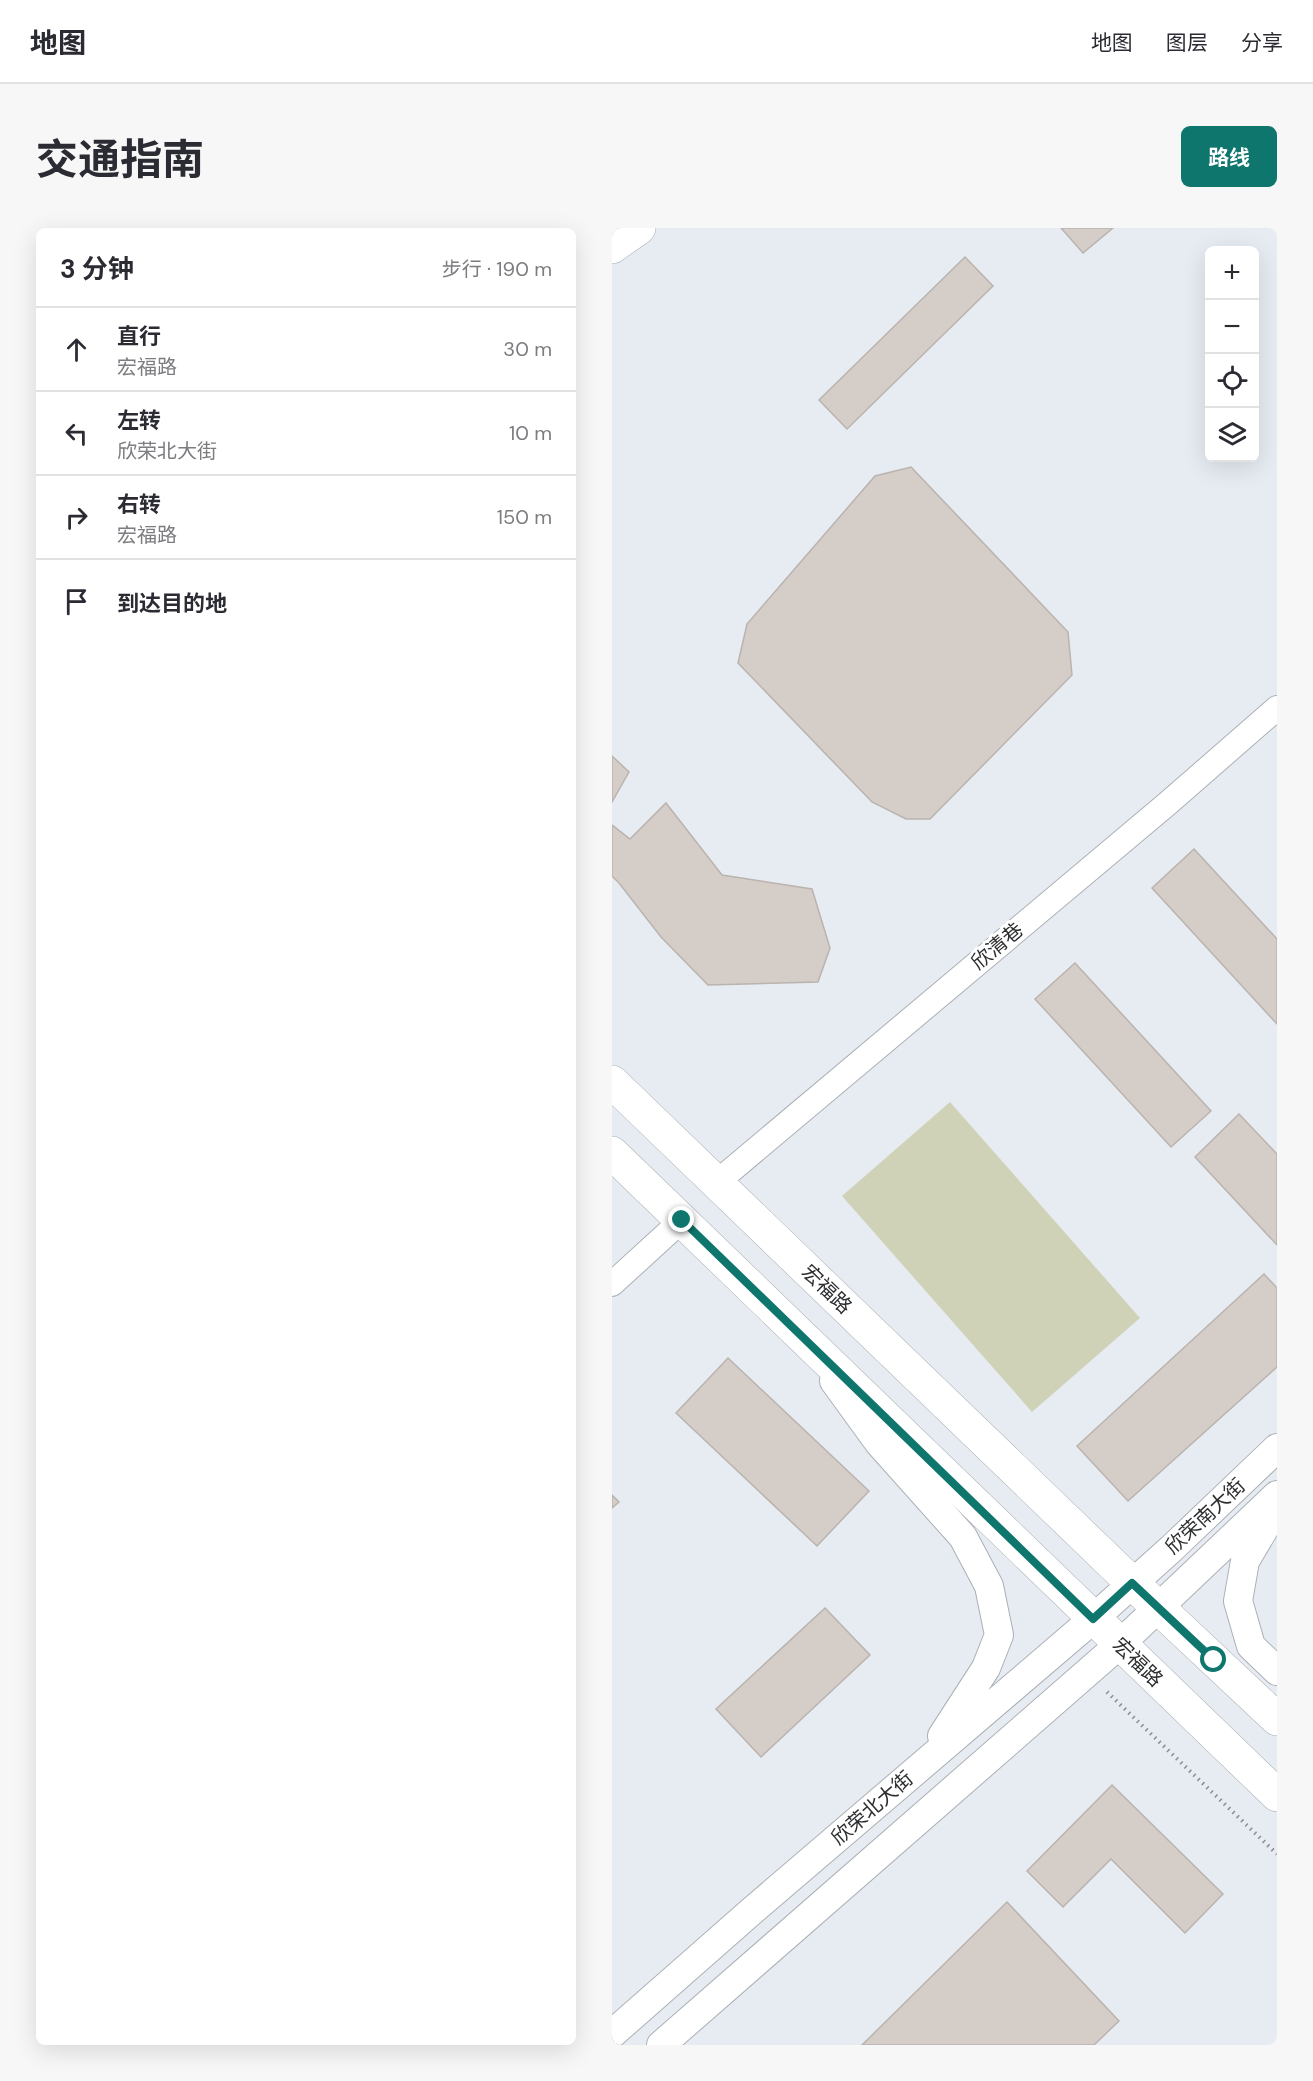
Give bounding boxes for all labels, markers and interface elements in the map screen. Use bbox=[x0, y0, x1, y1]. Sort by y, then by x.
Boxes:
text: 地图 bbox=[30, 25, 86, 62]
text: 地图 bbox=[1091, 29, 1133, 57]
text: 图层 bbox=[1166, 29, 1208, 57]
text: 分享 bbox=[1241, 29, 1283, 57]
button: 路线 bbox=[1181, 126, 1277, 187]
text: 交通指南 bbox=[36, 132, 204, 187]
map controls bbox=[1205, 246, 1259, 462]
button: + bbox=[1205, 246, 1259, 300]
text: 3 分钟 bbox=[60, 252, 134, 286]
text: 步行 · 190 m bbox=[442, 256, 552, 282]
button: − bbox=[1205, 300, 1259, 354]
text: 直行 bbox=[117, 322, 161, 351]
icon: ahead bbox=[60, 333, 93, 366]
text: 30 m bbox=[503, 336, 552, 362]
text: 宏福路 bbox=[117, 354, 177, 380]
button: locate bbox=[1205, 354, 1259, 408]
text: 左转 bbox=[117, 406, 161, 435]
button: layers bbox=[1205, 408, 1259, 462]
icon: left bbox=[60, 417, 93, 450]
text: 10 m bbox=[509, 420, 552, 446]
text: 欣荣北大街 bbox=[117, 438, 217, 464]
text: 右转 bbox=[117, 490, 161, 519]
icon: right bbox=[60, 501, 93, 534]
text: 150 m bbox=[497, 504, 552, 530]
text: 宏福路 bbox=[117, 522, 177, 548]
icon: arrive bbox=[60, 585, 93, 618]
text: 到达目的地 bbox=[117, 589, 227, 618]
street label: 欣清巷 bbox=[966, 917, 1028, 975]
route end bbox=[668, 1206, 694, 1232]
street label: 宏福路 bbox=[796, 1259, 858, 1319]
street label: 欣荣南大街 bbox=[1160, 1472, 1250, 1560]
street label: 宏福路 bbox=[1107, 1632, 1169, 1692]
route start bbox=[1200, 1646, 1226, 1672]
street label: 欣荣北大街 bbox=[826, 1765, 918, 1851]

